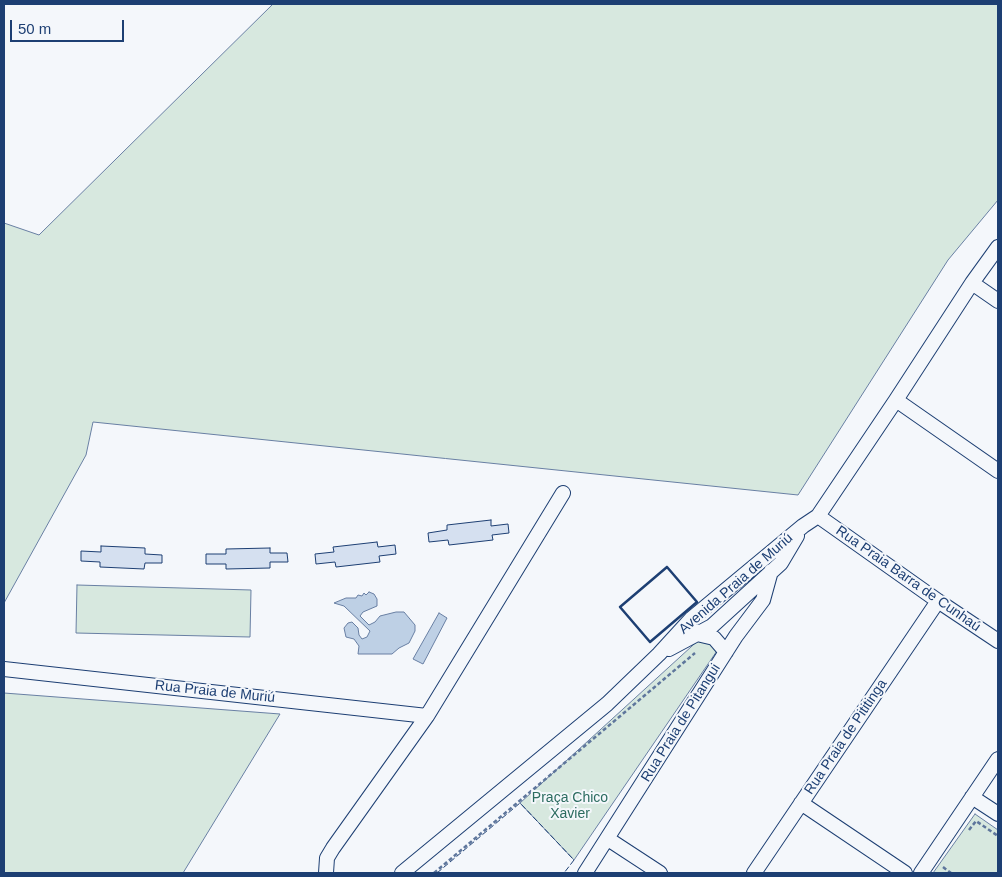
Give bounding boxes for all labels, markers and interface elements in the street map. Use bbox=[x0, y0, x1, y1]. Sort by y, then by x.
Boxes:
scale bar bbox=[12, 10, 126, 42]
text: 50 m bbox=[18, 20, 51, 37]
street label: Rua Praia Barra de Cunhaú bbox=[832, 523, 984, 635]
street label: Avenida Praia de Muriú bbox=[676, 530, 796, 638]
street label: Rua Praia de Pitangui bbox=[638, 661, 724, 785]
street label: Rua Praia de Pititinga bbox=[801, 676, 891, 798]
street label: Rua Praia de Muriú bbox=[154, 677, 276, 707]
park label: Praça Chico Xavier bbox=[532, 790, 608, 822]

